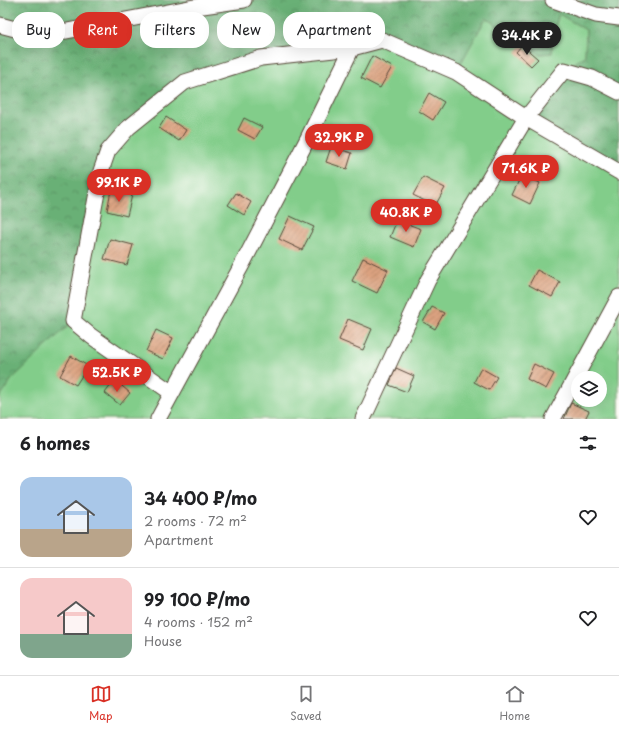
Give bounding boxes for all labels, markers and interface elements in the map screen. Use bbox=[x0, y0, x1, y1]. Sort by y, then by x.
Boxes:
chip: Buy bbox=[12, 12, 65, 48]
chip: Rent bbox=[73, 12, 132, 48]
chip: Filters bbox=[140, 12, 209, 48]
chip: New bbox=[217, 12, 275, 48]
chip: Apartment bbox=[283, 12, 385, 48]
pin: 34.4K ₽ bbox=[490, 22, 564, 56]
text: 34.4K ₽ bbox=[501, 25, 553, 44]
pin: 32.9K ₽ bbox=[302, 124, 376, 158]
text: 32.9K ₽ bbox=[314, 127, 364, 146]
pin: 71.6K ₽ bbox=[489, 155, 563, 189]
text: 71.6K ₽ bbox=[502, 158, 550, 177]
pin: 99.1K ₽ bbox=[82, 169, 156, 203]
text: 99.1K ₽ bbox=[96, 172, 142, 191]
pin: 40.8K ₽ bbox=[369, 199, 443, 233]
text: 40.8K ₽ bbox=[380, 202, 432, 221]
pin: 52.5K ₽ bbox=[80, 359, 154, 393]
text: 52.5K ₽ bbox=[92, 362, 142, 381]
map controls bbox=[571, 371, 607, 407]
button: layers bbox=[571, 371, 607, 407]
text: 6 homes bbox=[20, 430, 90, 456]
icon: filters bbox=[577, 432, 599, 454]
text: 34 400 ₽/mo bbox=[144, 485, 257, 511]
icon: home bbox=[52, 493, 100, 541]
icon: heart bbox=[577, 506, 599, 528]
text: 2 rooms · 72 m² bbox=[144, 511, 247, 530]
text: Apartment bbox=[144, 530, 213, 549]
text: 99 100 ₽/mo bbox=[144, 586, 250, 612]
icon: home bbox=[52, 594, 100, 642]
icon: heart bbox=[577, 607, 599, 629]
text: 4 rooms · 152 m² bbox=[144, 612, 253, 631]
text: House bbox=[144, 631, 182, 650]
tab: Map bbox=[89, 683, 112, 724]
tab: Saved bbox=[290, 683, 322, 724]
tab: Home bbox=[499, 683, 530, 724]

